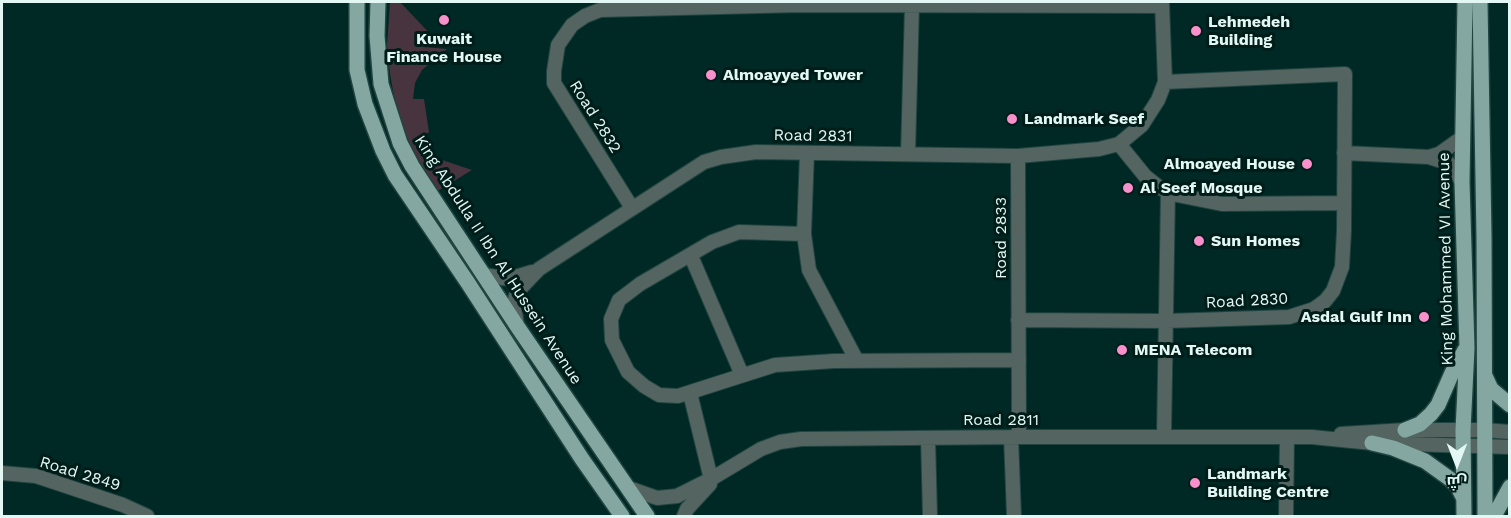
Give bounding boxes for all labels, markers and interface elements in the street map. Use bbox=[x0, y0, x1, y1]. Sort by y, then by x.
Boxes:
place label: Lehmedeh Building bbox=[1208, 12, 1290, 50]
marker: Kuwait Finance House bbox=[437, 13, 451, 27]
marker: Lehmedeh Building bbox=[1189, 24, 1203, 38]
place label: Kuwait Finance House bbox=[386, 29, 502, 67]
place label: Almoayyed Tower bbox=[723, 65, 863, 85]
marker: Almoayyed Tower bbox=[704, 68, 718, 82]
street label: Road 2832 bbox=[565, 77, 625, 157]
place label: Landmark Seef bbox=[1024, 109, 1144, 129]
marker: Landmark Seef bbox=[1005, 112, 1019, 126]
street label: Road 2831 bbox=[773, 126, 853, 146]
street label: King Abdulla II Ibn Al Hussein Avenue bbox=[410, 132, 586, 388]
street label: King Mohammed VI Avenue bbox=[1435, 152, 1457, 366]
place label: Almoayed House bbox=[1164, 154, 1295, 174]
marker: Almoayed House bbox=[1300, 157, 1314, 171]
place label: Al Seef Mosque bbox=[1140, 178, 1262, 198]
marker: Al Seef Mosque bbox=[1121, 181, 1135, 195]
street label: Road 2833 bbox=[991, 197, 1011, 279]
place label: Sun Homes bbox=[1211, 231, 1300, 251]
marker: Sun Homes bbox=[1192, 234, 1206, 248]
street label: Road 2830 bbox=[1205, 289, 1289, 313]
place label: Asdal Gulf Inn bbox=[1301, 307, 1412, 327]
marker: Asdal Gulf Inn bbox=[1417, 310, 1431, 324]
place label: MENA Telecom bbox=[1134, 340, 1252, 360]
marker: MENA Telecom bbox=[1115, 343, 1129, 357]
street label: Road 2811 bbox=[963, 410, 1039, 430]
north arrow bbox=[1427, 434, 1487, 494]
street label: Road 2849 bbox=[37, 453, 123, 495]
place label: Landmark Building Centre bbox=[1207, 464, 1329, 502]
text: ش bbox=[1447, 473, 1467, 492]
marker: Landmark Building Centre bbox=[1188, 476, 1202, 490]

